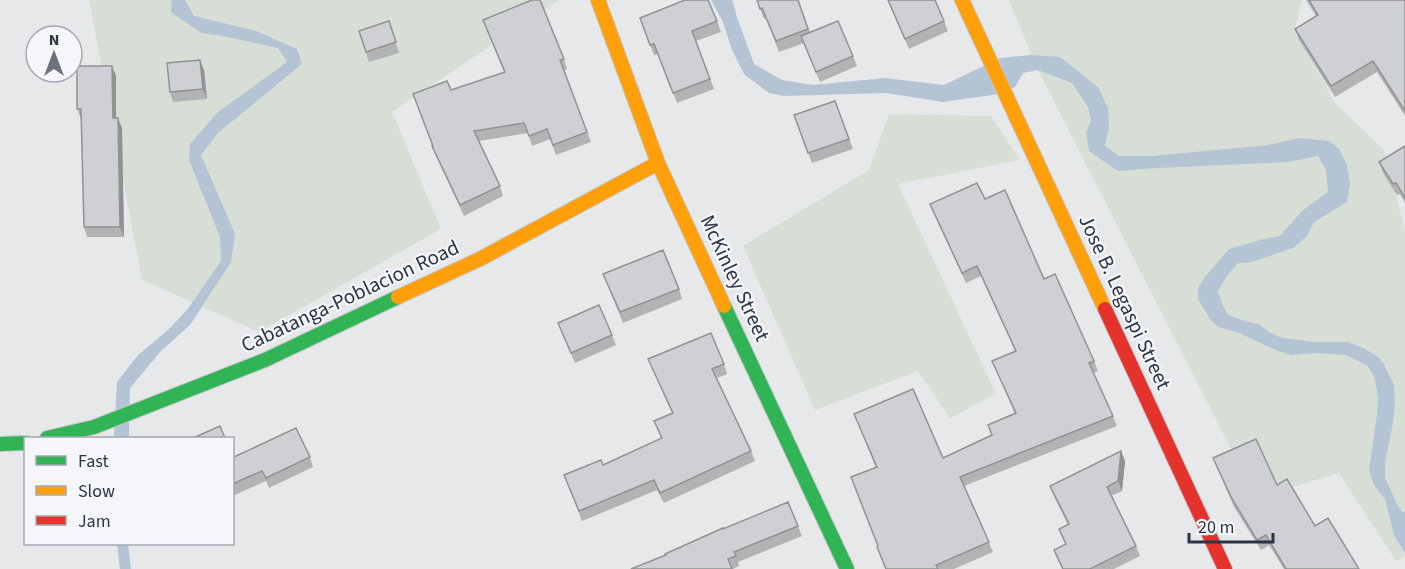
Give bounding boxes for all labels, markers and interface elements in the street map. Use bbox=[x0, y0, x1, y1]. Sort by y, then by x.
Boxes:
north arrow bbox=[24, 24, 84, 84]
text: N bbox=[49, 29, 59, 51]
street label: McKinley Street bbox=[693, 210, 777, 346]
street label: Jose B. Legaspi Street bbox=[1071, 210, 1179, 394]
street label: Cabatanga-Poblacion Road bbox=[236, 232, 464, 360]
legend bbox=[24, 437, 234, 545]
text: Fast bbox=[78, 449, 109, 474]
text: Slow bbox=[78, 479, 115, 504]
scale bar bbox=[1189, 506, 1273, 544]
text: Jam bbox=[78, 509, 111, 534]
text: 20 m bbox=[1198, 515, 1234, 540]

